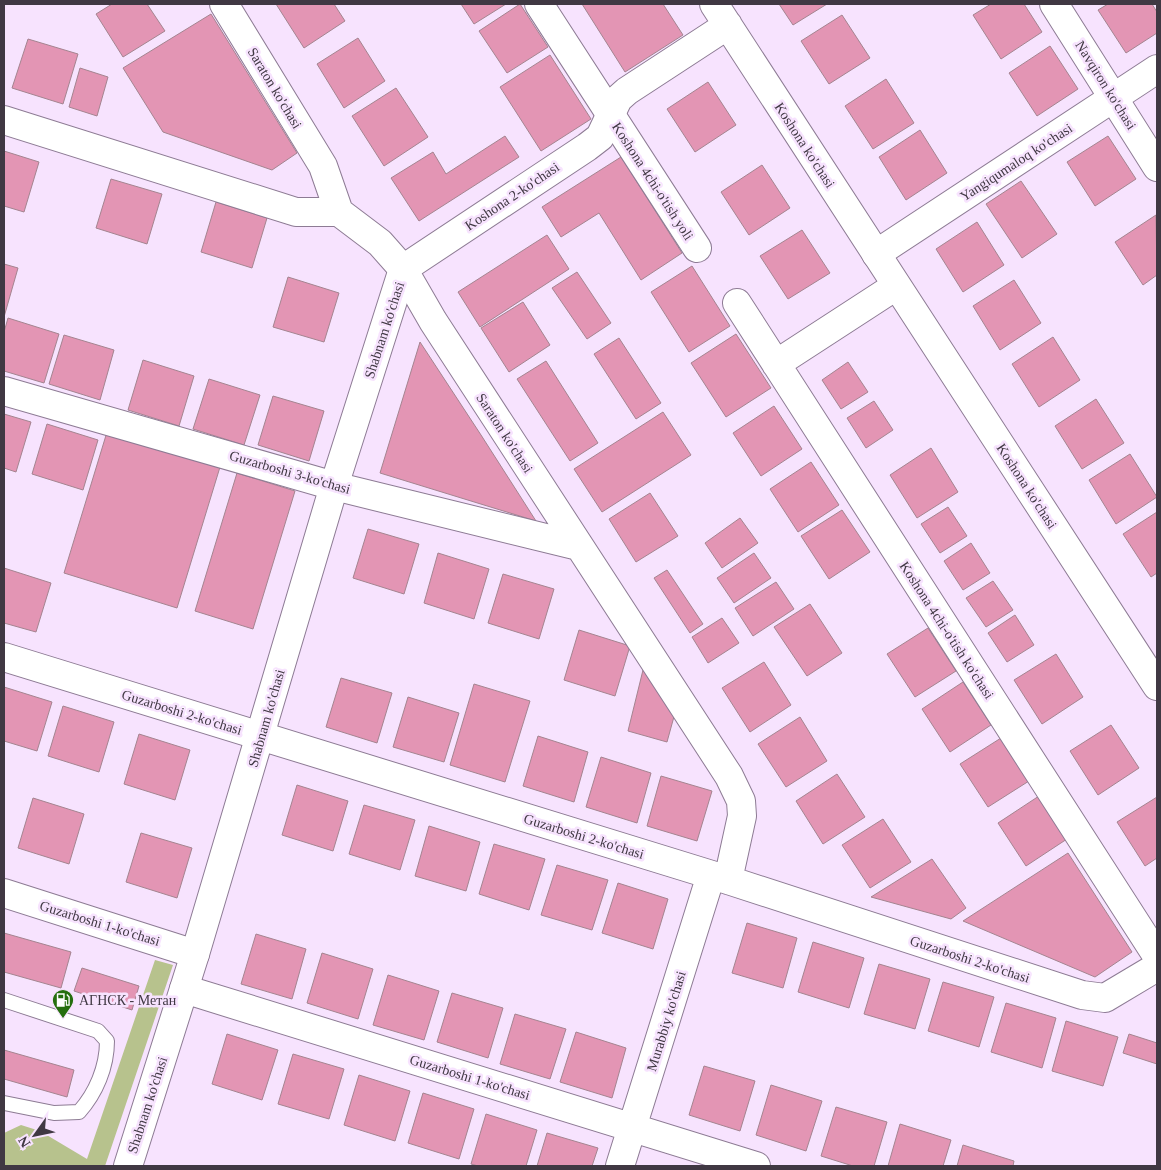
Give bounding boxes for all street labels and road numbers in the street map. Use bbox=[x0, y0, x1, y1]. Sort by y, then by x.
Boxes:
street label: Navqiron ko'chasi bbox=[1072, 38, 1139, 132]
street label: Saraton ko'chasi bbox=[245, 45, 305, 131]
street label: Koshona ko'chasi bbox=[771, 100, 838, 191]
street label: Koshona 4chi-o'tish yoli bbox=[609, 120, 696, 243]
street label: Yangiqumaloq ko'chasi bbox=[957, 121, 1075, 204]
street label: Koshona 2-ko'chasi bbox=[462, 159, 562, 233]
street label: Shabnam ko'chasi bbox=[362, 280, 407, 380]
street label: Saraton ko'chasi bbox=[473, 391, 536, 476]
street label: Koshona ko'chasi bbox=[993, 441, 1060, 532]
street label: Guzarboshi 3-ko'chasi bbox=[228, 448, 352, 497]
street label: Koshona 4chi-o'tish ko'chasi bbox=[897, 559, 997, 702]
street label: Shabnam ko'chasi bbox=[245, 667, 288, 769]
street label: Guzarboshi 2-ko'chasi bbox=[120, 687, 244, 738]
street label: Guzarboshi 2-ko'chasi bbox=[522, 811, 646, 862]
street label: Guzarboshi 1-ko'chasi bbox=[38, 898, 162, 949]
street label: Guzarboshi 2-ko'chasi bbox=[908, 933, 1032, 986]
street label: Murabbiy ko'chasi bbox=[644, 969, 689, 1073]
street label: Guzarboshi 1-ko'chasi bbox=[408, 1052, 532, 1103]
street label: Shabnam ko'chasi bbox=[125, 1055, 170, 1155]

